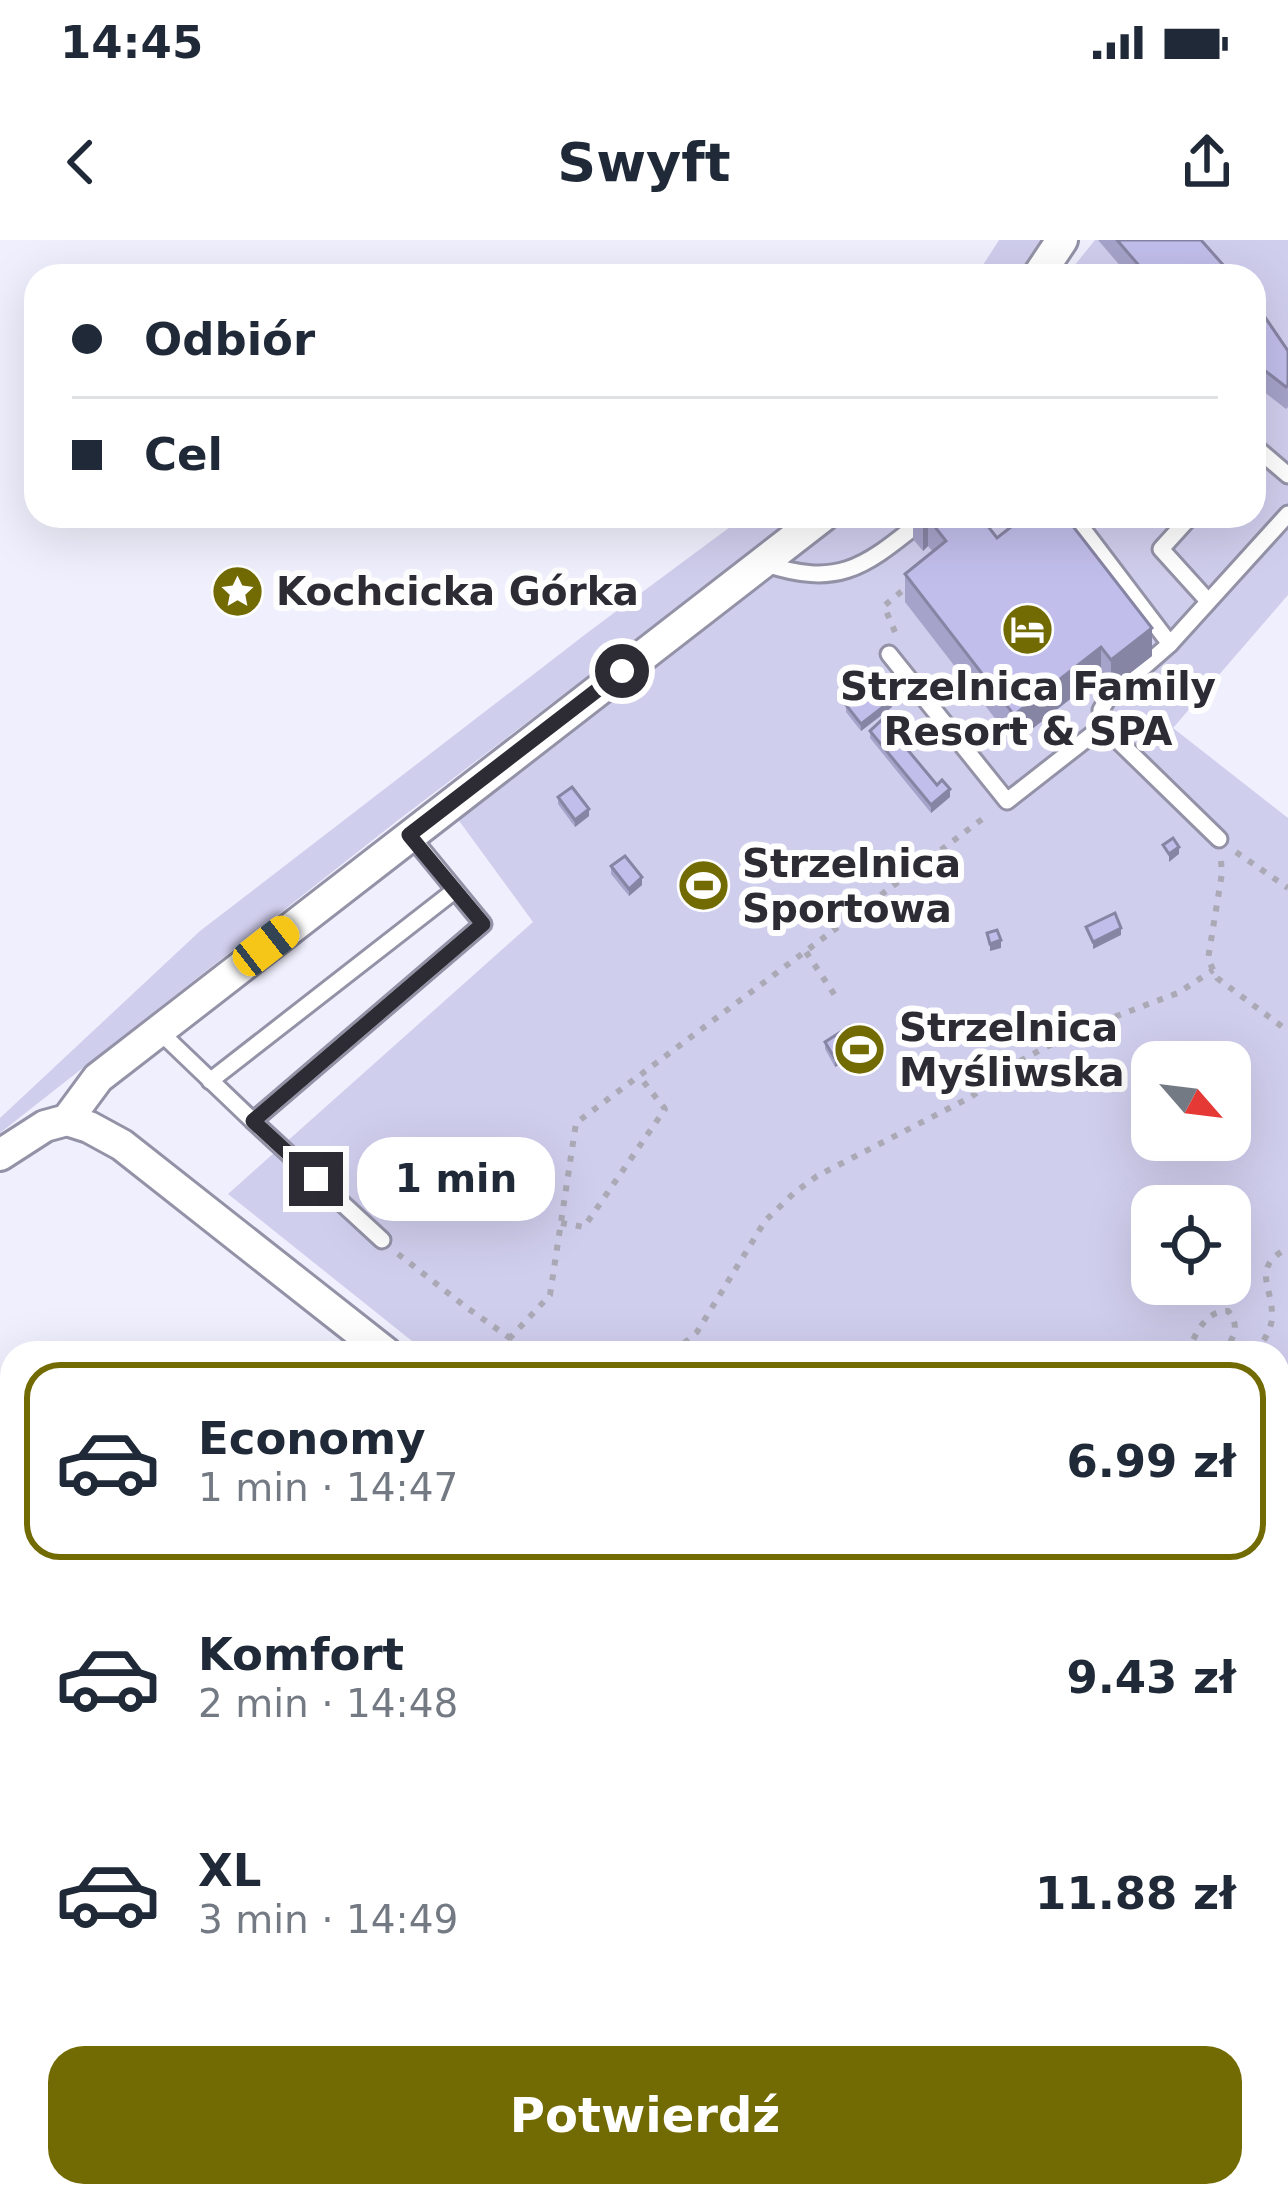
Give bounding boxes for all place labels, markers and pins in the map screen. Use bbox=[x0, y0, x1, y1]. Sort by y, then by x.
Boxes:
place icon: Kochcicka Górka bbox=[209, 563, 265, 619]
place label: Kochcicka Górka bbox=[276, 569, 639, 614]
hotel icon: Strzelnica Family Resort & SPA bbox=[1000, 601, 1056, 657]
place label: Strzelnica Family Resort & SPA bbox=[840, 664, 1216, 754]
place label: Strzelnica Sportowa bbox=[742, 841, 961, 931]
sports icon: Strzelnica Sportowa bbox=[675, 857, 731, 913]
place label: Strzelnica Myśliwska bbox=[899, 1005, 1125, 1095]
sports icon: Strzelnica Myśliwska bbox=[832, 1021, 888, 1077]

